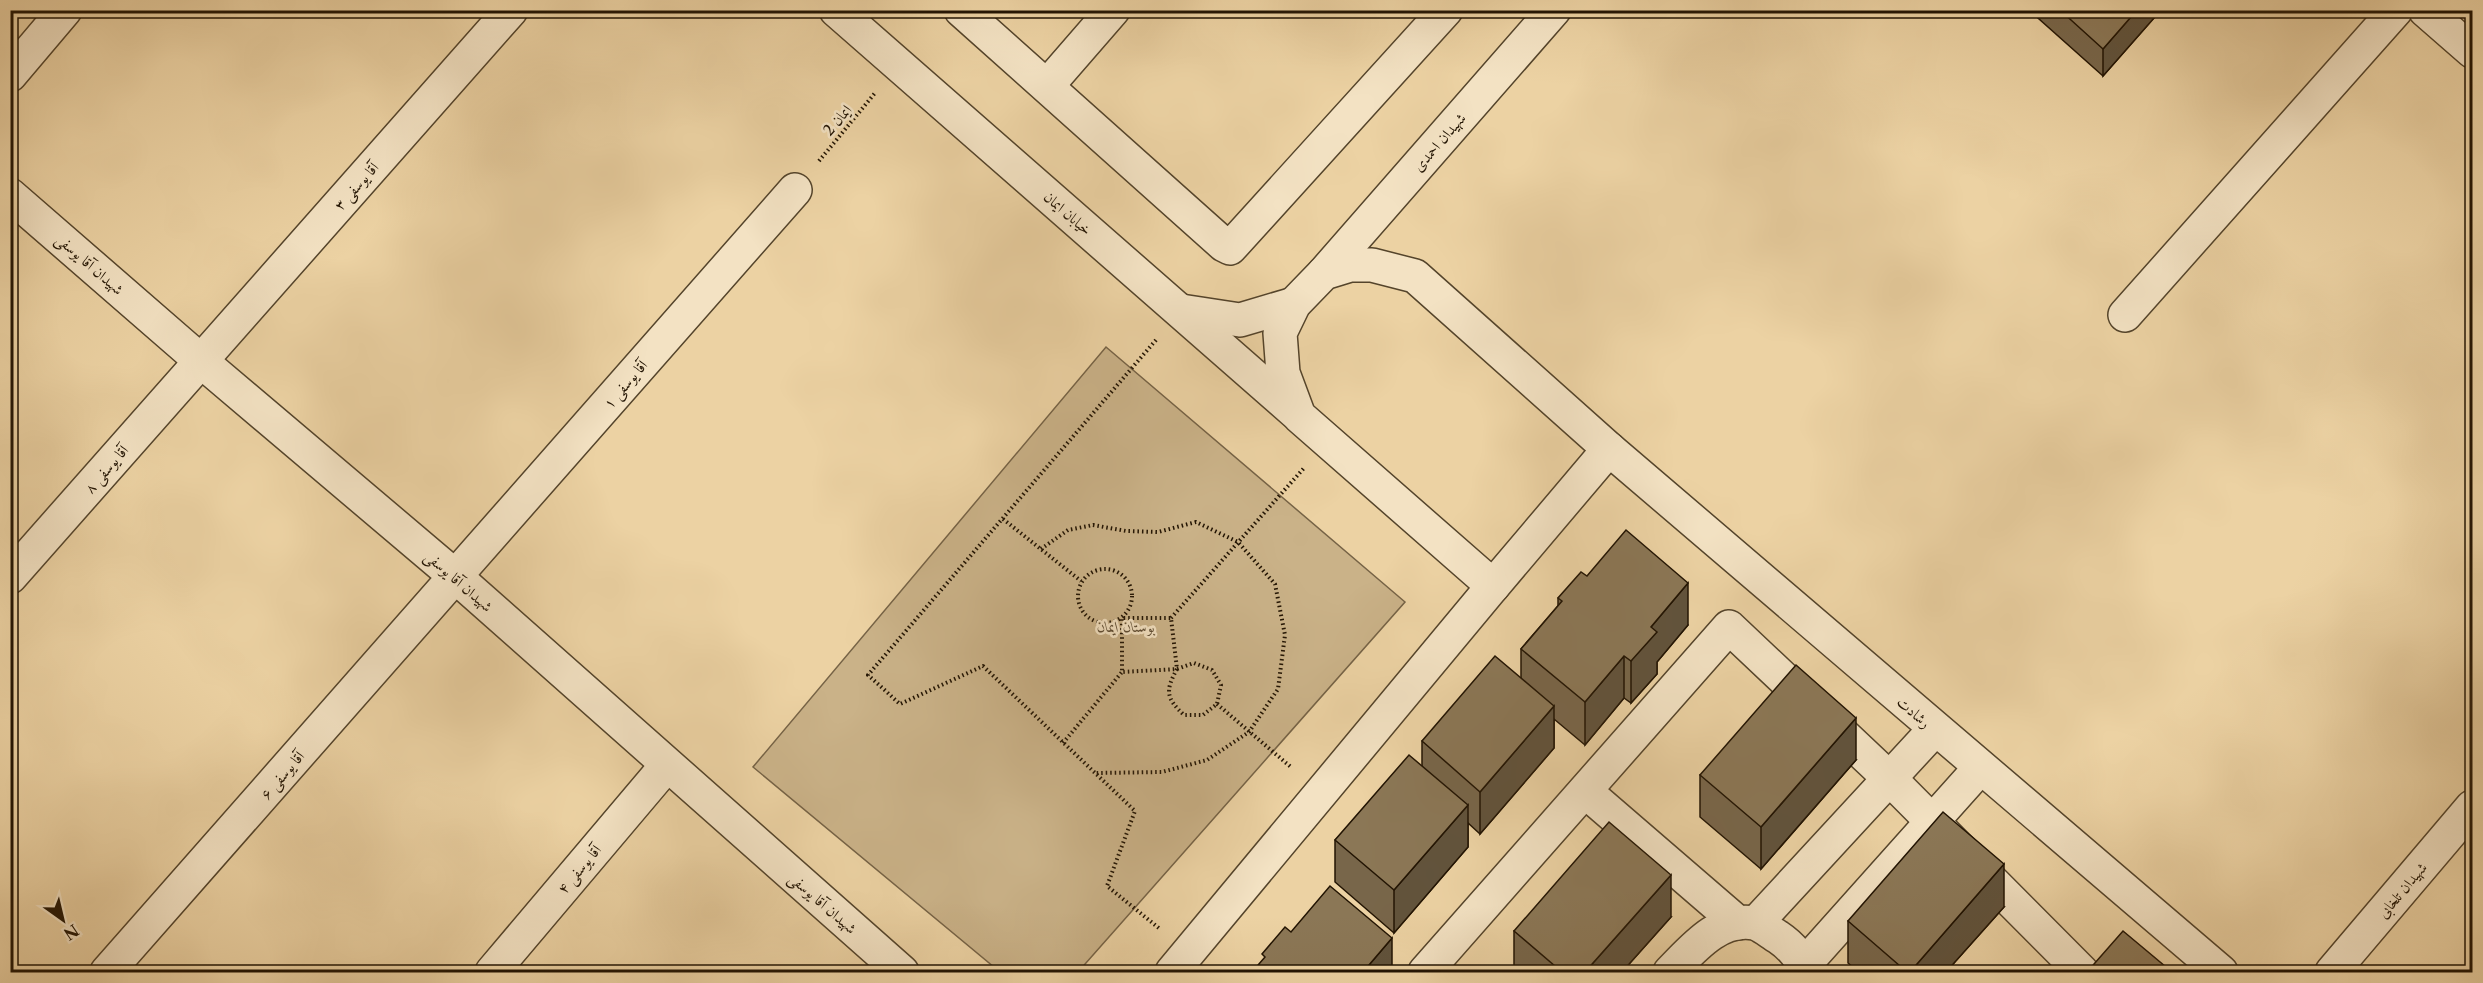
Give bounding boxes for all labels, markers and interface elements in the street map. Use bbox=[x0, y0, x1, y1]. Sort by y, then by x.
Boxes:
street label: ایمان 2 bbox=[819, 101, 855, 139]
street label: شهیدان احمدی bbox=[1408, 109, 1470, 176]
street label: آقا یوسفی ۳ bbox=[330, 157, 385, 215]
street label: خیابان ایمان bbox=[1040, 187, 1096, 239]
street label: شهیدان آقا یوسفی bbox=[51, 229, 128, 300]
street label: آقا یوسفی ۱ bbox=[599, 355, 654, 413]
street label: آقا یوسفی ۸ bbox=[80, 440, 135, 498]
street label: شهیدان آقا یوسفی bbox=[420, 546, 497, 617]
park label: بوستان ایمان bbox=[1097, 617, 1155, 636]
street label: رشادت bbox=[1893, 692, 1935, 732]
street label: آقا یوسفی ۶ bbox=[256, 746, 311, 804]
street label: آقا یوسفی ۴ bbox=[553, 839, 608, 899]
street label: شهیدان تلخابی bbox=[2373, 858, 2432, 923]
street label: شهیدان آقا یوسفی bbox=[784, 868, 861, 939]
north arrow bbox=[33, 890, 93, 950]
text: N bbox=[60, 920, 83, 945]

